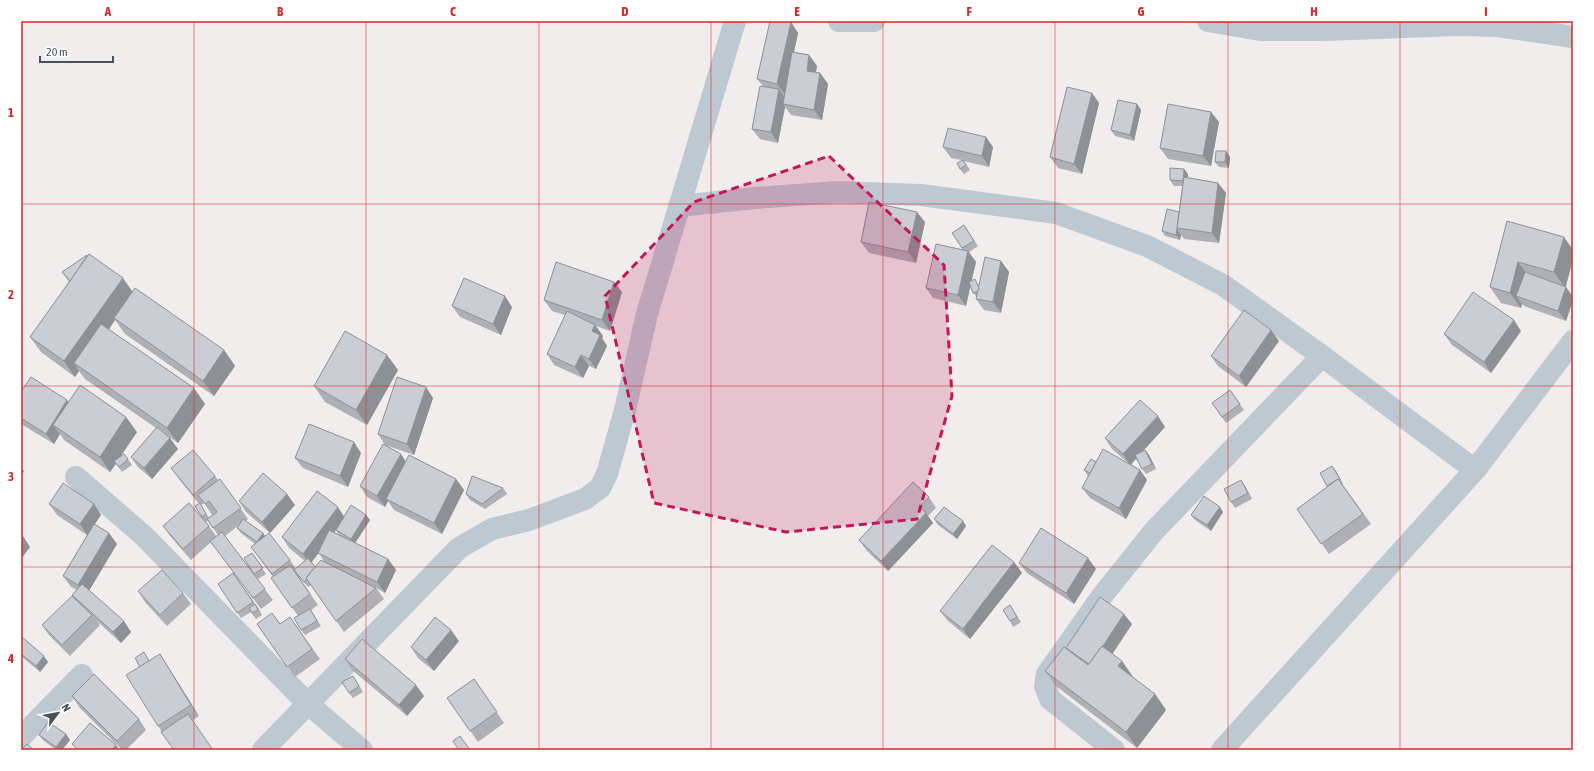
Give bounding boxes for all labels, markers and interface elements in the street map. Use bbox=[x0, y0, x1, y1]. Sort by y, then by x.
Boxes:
text: A bbox=[104, 4, 112, 19]
text: B bbox=[277, 4, 284, 19]
text: C bbox=[450, 4, 456, 19]
text: D bbox=[621, 4, 629, 19]
text: E bbox=[794, 4, 800, 19]
text: F bbox=[966, 4, 972, 19]
text: G bbox=[1138, 4, 1145, 19]
text: H bbox=[1310, 4, 1318, 19]
text: I bbox=[1484, 4, 1488, 19]
scale bar bbox=[40, 38, 113, 64]
text: 20 m bbox=[46, 45, 68, 59]
text: 1 bbox=[8, 105, 14, 120]
text: 2 bbox=[8, 287, 14, 302]
text: 3 bbox=[8, 469, 14, 484]
text: 4 bbox=[7, 651, 14, 666]
north arrow bbox=[38, 693, 78, 733]
text: N bbox=[60, 702, 73, 714]

